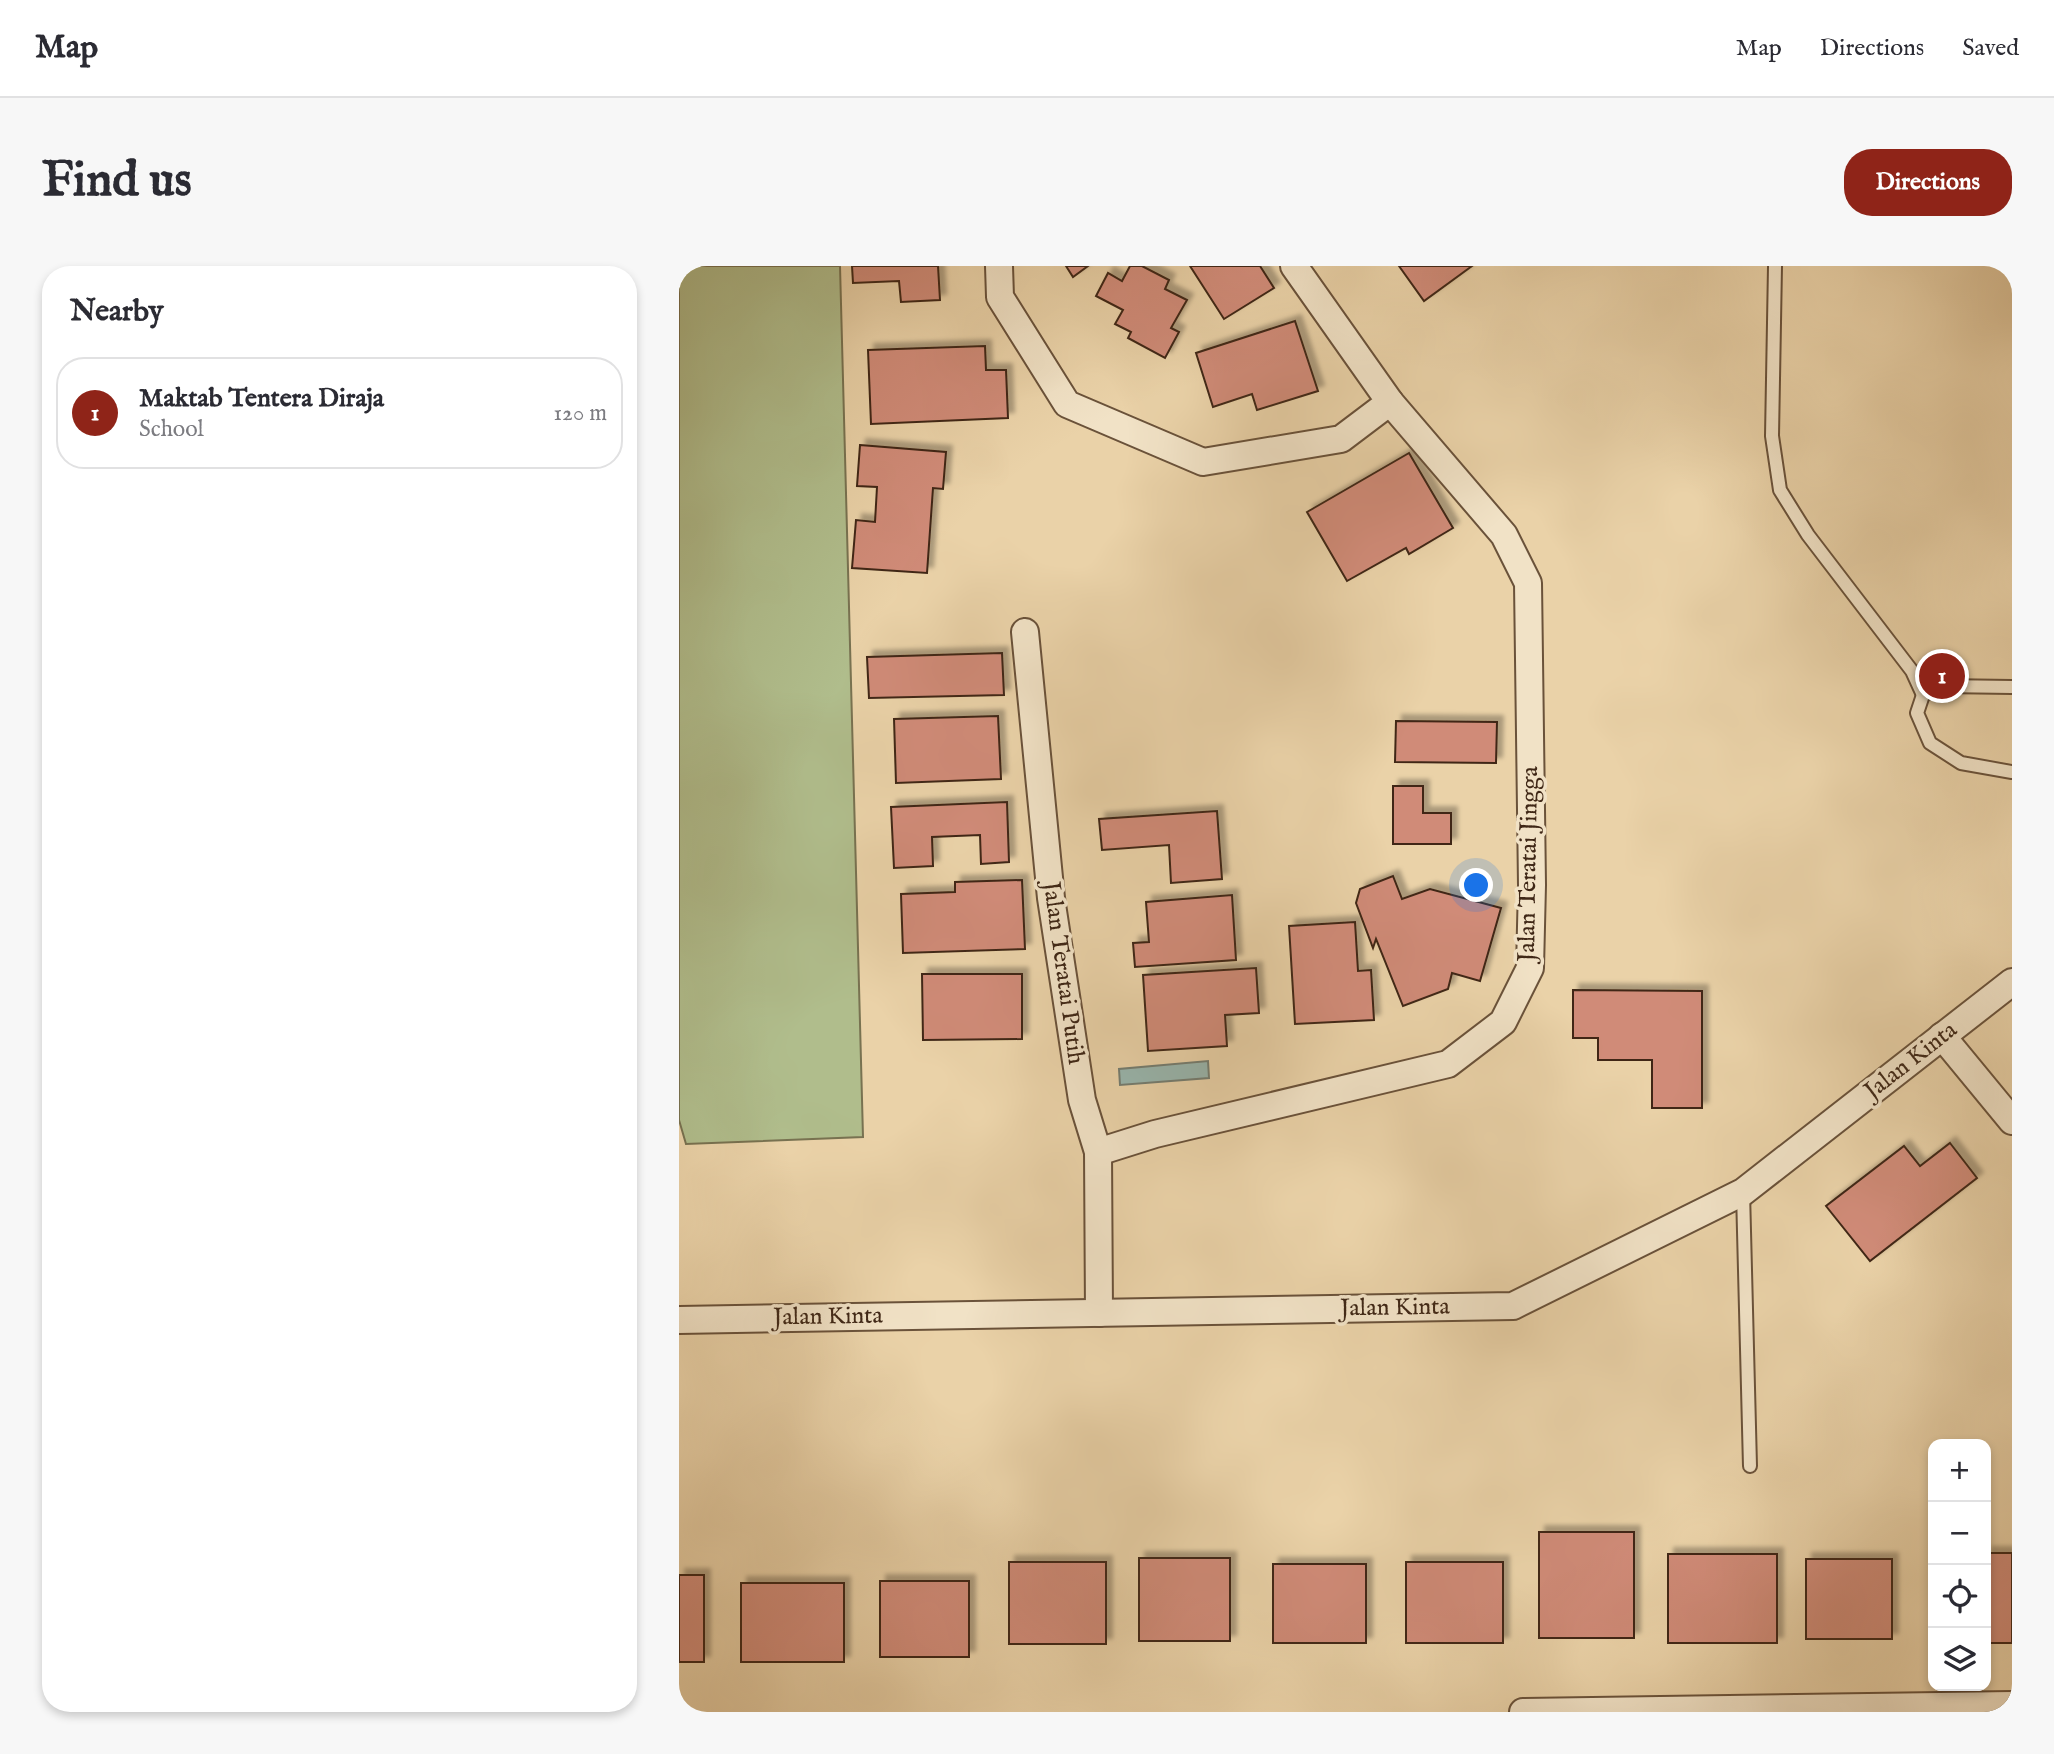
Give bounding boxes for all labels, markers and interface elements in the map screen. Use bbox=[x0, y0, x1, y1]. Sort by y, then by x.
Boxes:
text: Map bbox=[35, 27, 98, 69]
text: Map bbox=[1736, 33, 1782, 64]
text: Directions bbox=[1820, 33, 1924, 64]
text: Saved bbox=[1962, 33, 2019, 64]
button: Directions bbox=[1844, 149, 2012, 216]
text: Find us bbox=[42, 151, 192, 213]
text: Nearby bbox=[70, 293, 163, 331]
text: Maktab Tentera Diraja bbox=[139, 382, 384, 415]
text: 1 bbox=[91, 399, 99, 428]
text: 120 m bbox=[554, 399, 607, 428]
text: School bbox=[139, 415, 204, 444]
pin: 1 bbox=[1919, 650, 1965, 702]
street label: Jalan Teratai Jingga bbox=[1512, 765, 1546, 965]
your location bbox=[1459, 868, 1493, 902]
street label: Jalan Teratai Putih bbox=[1034, 877, 1091, 1067]
street label: Jalan Kinta bbox=[1856, 1015, 1964, 1109]
street label: Jalan Kinta bbox=[1337, 1292, 1451, 1325]
street label: Jalan Kinta bbox=[770, 1301, 884, 1334]
map controls bbox=[1928, 1439, 1991, 1691]
button: + bbox=[1928, 1439, 1991, 1502]
button: − bbox=[1928, 1502, 1991, 1565]
button: locate bbox=[1928, 1565, 1991, 1628]
button: layers bbox=[1928, 1628, 1991, 1691]

